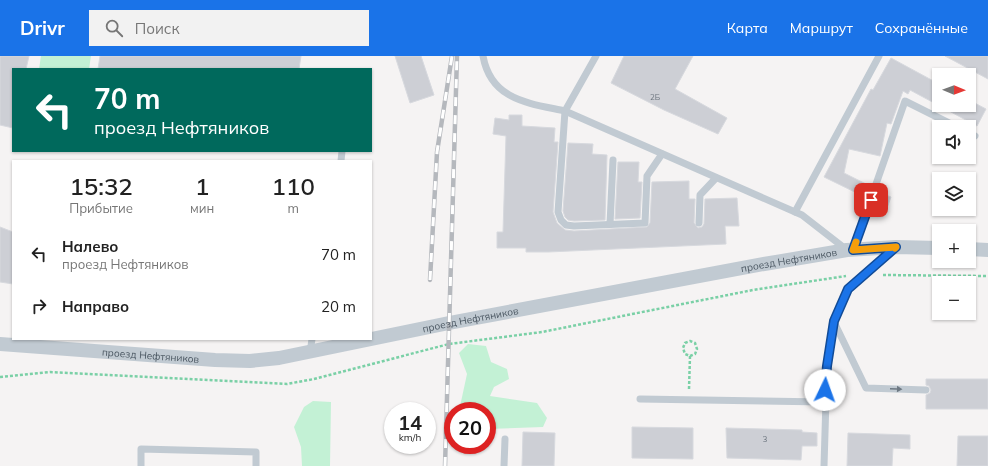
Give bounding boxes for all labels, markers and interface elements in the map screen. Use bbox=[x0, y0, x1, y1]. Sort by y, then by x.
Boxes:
search box bbox=[89, 10, 369, 46]
text: Drivr bbox=[20, 16, 65, 40]
icon: search bbox=[103, 17, 125, 39]
text: Поиск bbox=[135, 19, 179, 38]
text: Карта bbox=[727, 19, 768, 37]
text: Маршрут bbox=[790, 19, 853, 37]
text: Сохранённые bbox=[875, 19, 968, 37]
north arrow bbox=[932, 68, 976, 112]
map controls bbox=[932, 68, 976, 320]
text: 70 m bbox=[94, 81, 160, 116]
icon: left bbox=[28, 84, 80, 136]
house number: 2Б bbox=[650, 92, 661, 102]
text: проезд Нефтяников bbox=[94, 116, 269, 139]
button: sound bbox=[932, 120, 976, 164]
text: 15:32 bbox=[69, 171, 133, 201]
text: 1 bbox=[195, 171, 209, 201]
text: 110 bbox=[272, 171, 315, 201]
button: layers bbox=[932, 172, 976, 216]
pin bbox=[854, 183, 888, 217]
icon: arrive bbox=[860, 189, 882, 211]
text: Прибытие bbox=[69, 200, 133, 216]
text: мин bbox=[190, 200, 214, 216]
text: m bbox=[287, 200, 299, 216]
button: + bbox=[932, 224, 976, 268]
text: Налево bbox=[62, 237, 118, 256]
icon: left bbox=[28, 243, 50, 265]
text: 70 m bbox=[321, 245, 356, 264]
street label: проезд Нефтяников bbox=[740, 245, 838, 275]
text: проезд Нефтяников bbox=[62, 256, 189, 272]
button: − bbox=[932, 276, 976, 320]
icon: right bbox=[28, 295, 50, 317]
text: Направо bbox=[62, 297, 129, 316]
text: 20 m bbox=[321, 297, 356, 316]
street label: проезд Нефтяников bbox=[421, 304, 520, 335]
street label: проезд Нефтяников bbox=[101, 345, 200, 365]
position arrow bbox=[804, 369, 846, 411]
one-way arrow bbox=[890, 386, 903, 392]
speed limit sign: 20 bbox=[444, 402, 496, 454]
text: 14 bbox=[398, 410, 422, 435]
text: km/h bbox=[399, 431, 421, 444]
house number: 3 bbox=[763, 434, 768, 444]

